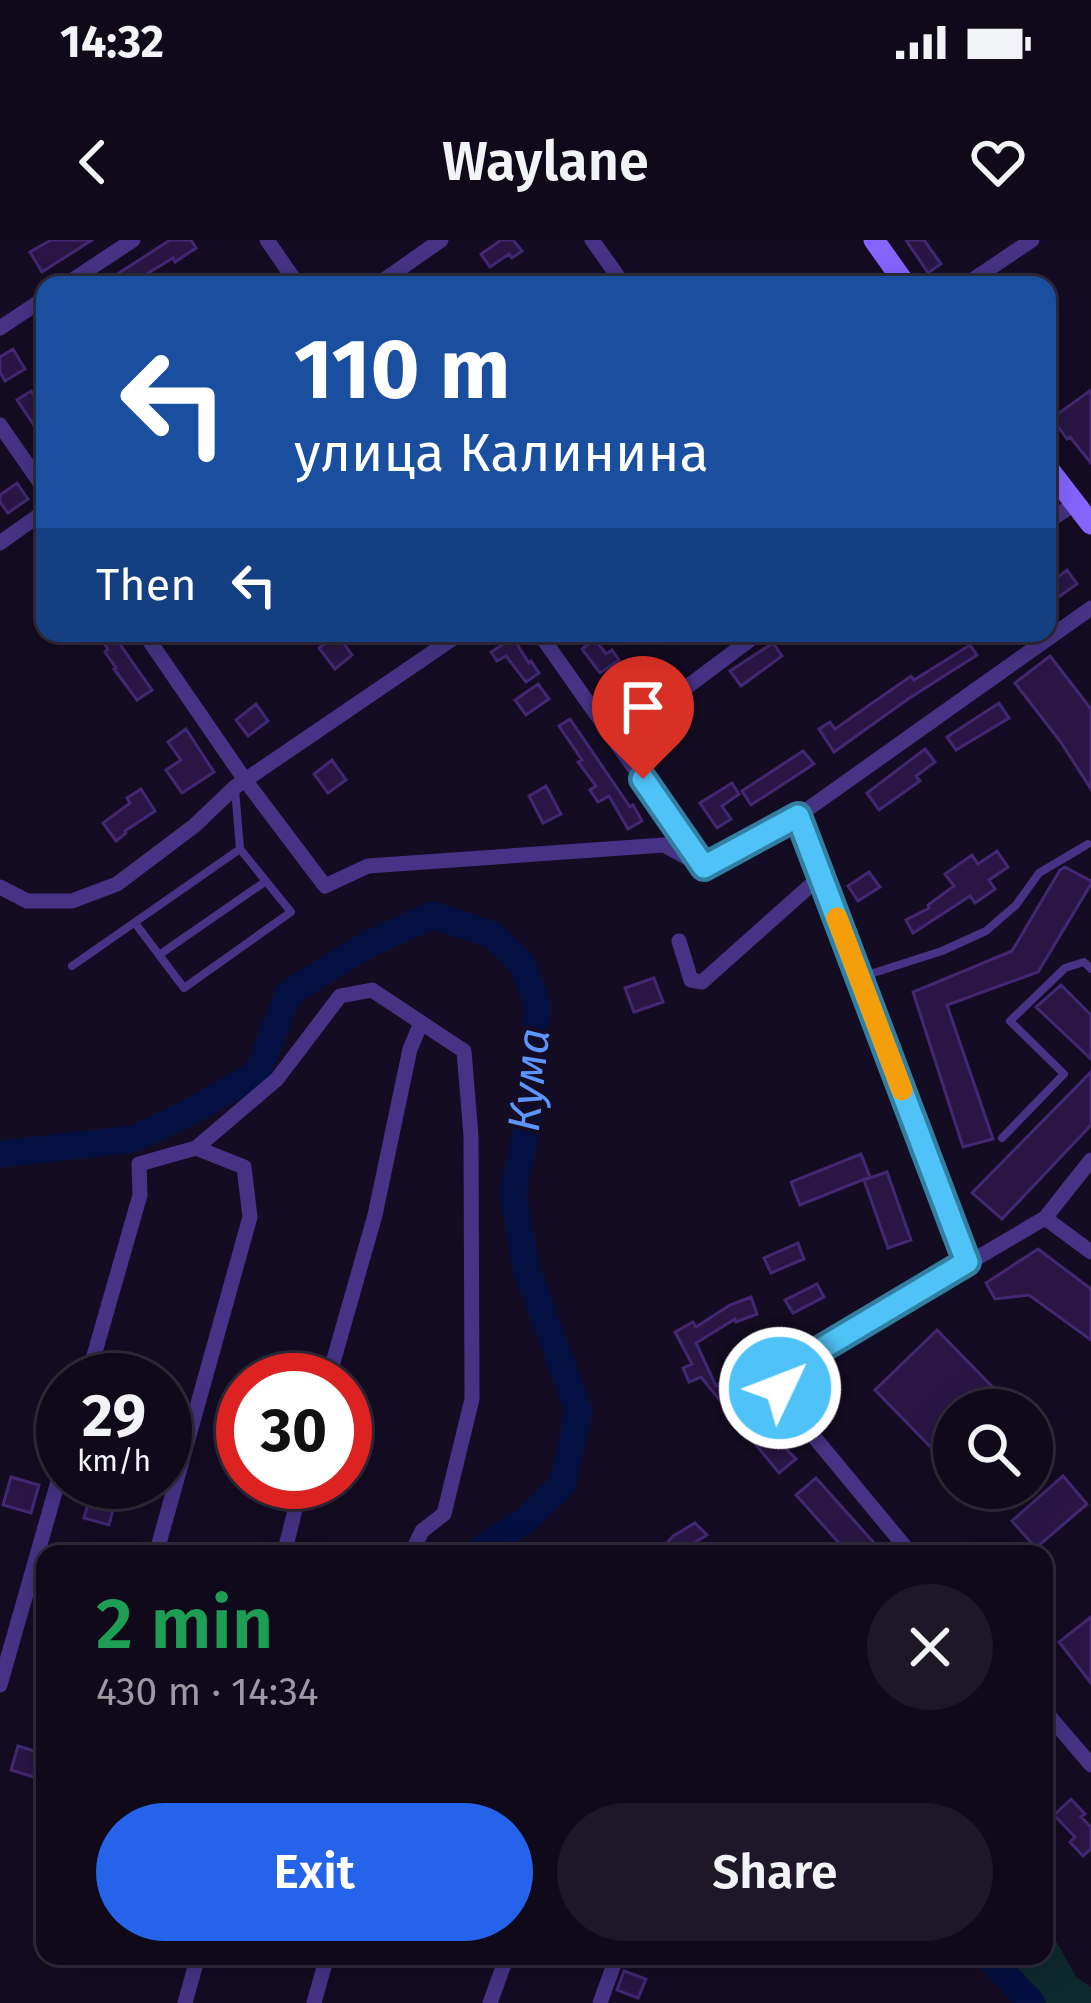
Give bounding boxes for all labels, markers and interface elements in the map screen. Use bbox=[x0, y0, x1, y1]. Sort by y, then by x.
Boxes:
text: 14:32 bbox=[60, 15, 164, 69]
icon: back bbox=[60, 129, 126, 195]
icon: heart bbox=[965, 129, 1031, 195]
text: Waylane bbox=[442, 130, 649, 194]
text: 110 m bbox=[294, 319, 510, 420]
icon: left bbox=[96, 324, 252, 480]
text: улица Калинина bbox=[294, 421, 709, 485]
icon: left bbox=[221, 552, 287, 618]
text: Then bbox=[96, 558, 197, 612]
pin bbox=[592, 656, 694, 779]
icon: arrive bbox=[610, 674, 676, 740]
water label: Кума bbox=[497, 1026, 561, 1134]
position arrow bbox=[717, 1325, 843, 1451]
speed limit sign: 30 bbox=[216, 1353, 372, 1509]
text: 29 bbox=[82, 1380, 146, 1452]
map controls bbox=[933, 1389, 1053, 1509]
button: search bbox=[933, 1389, 1053, 1509]
text: km/h bbox=[77, 1443, 151, 1479]
text: 2 min bbox=[96, 1581, 273, 1667]
button: close bbox=[867, 1584, 993, 1710]
text: 430 m · 14:34 bbox=[96, 1669, 318, 1715]
button: Exit bbox=[96, 1803, 533, 1941]
button: Share bbox=[557, 1803, 993, 1941]

